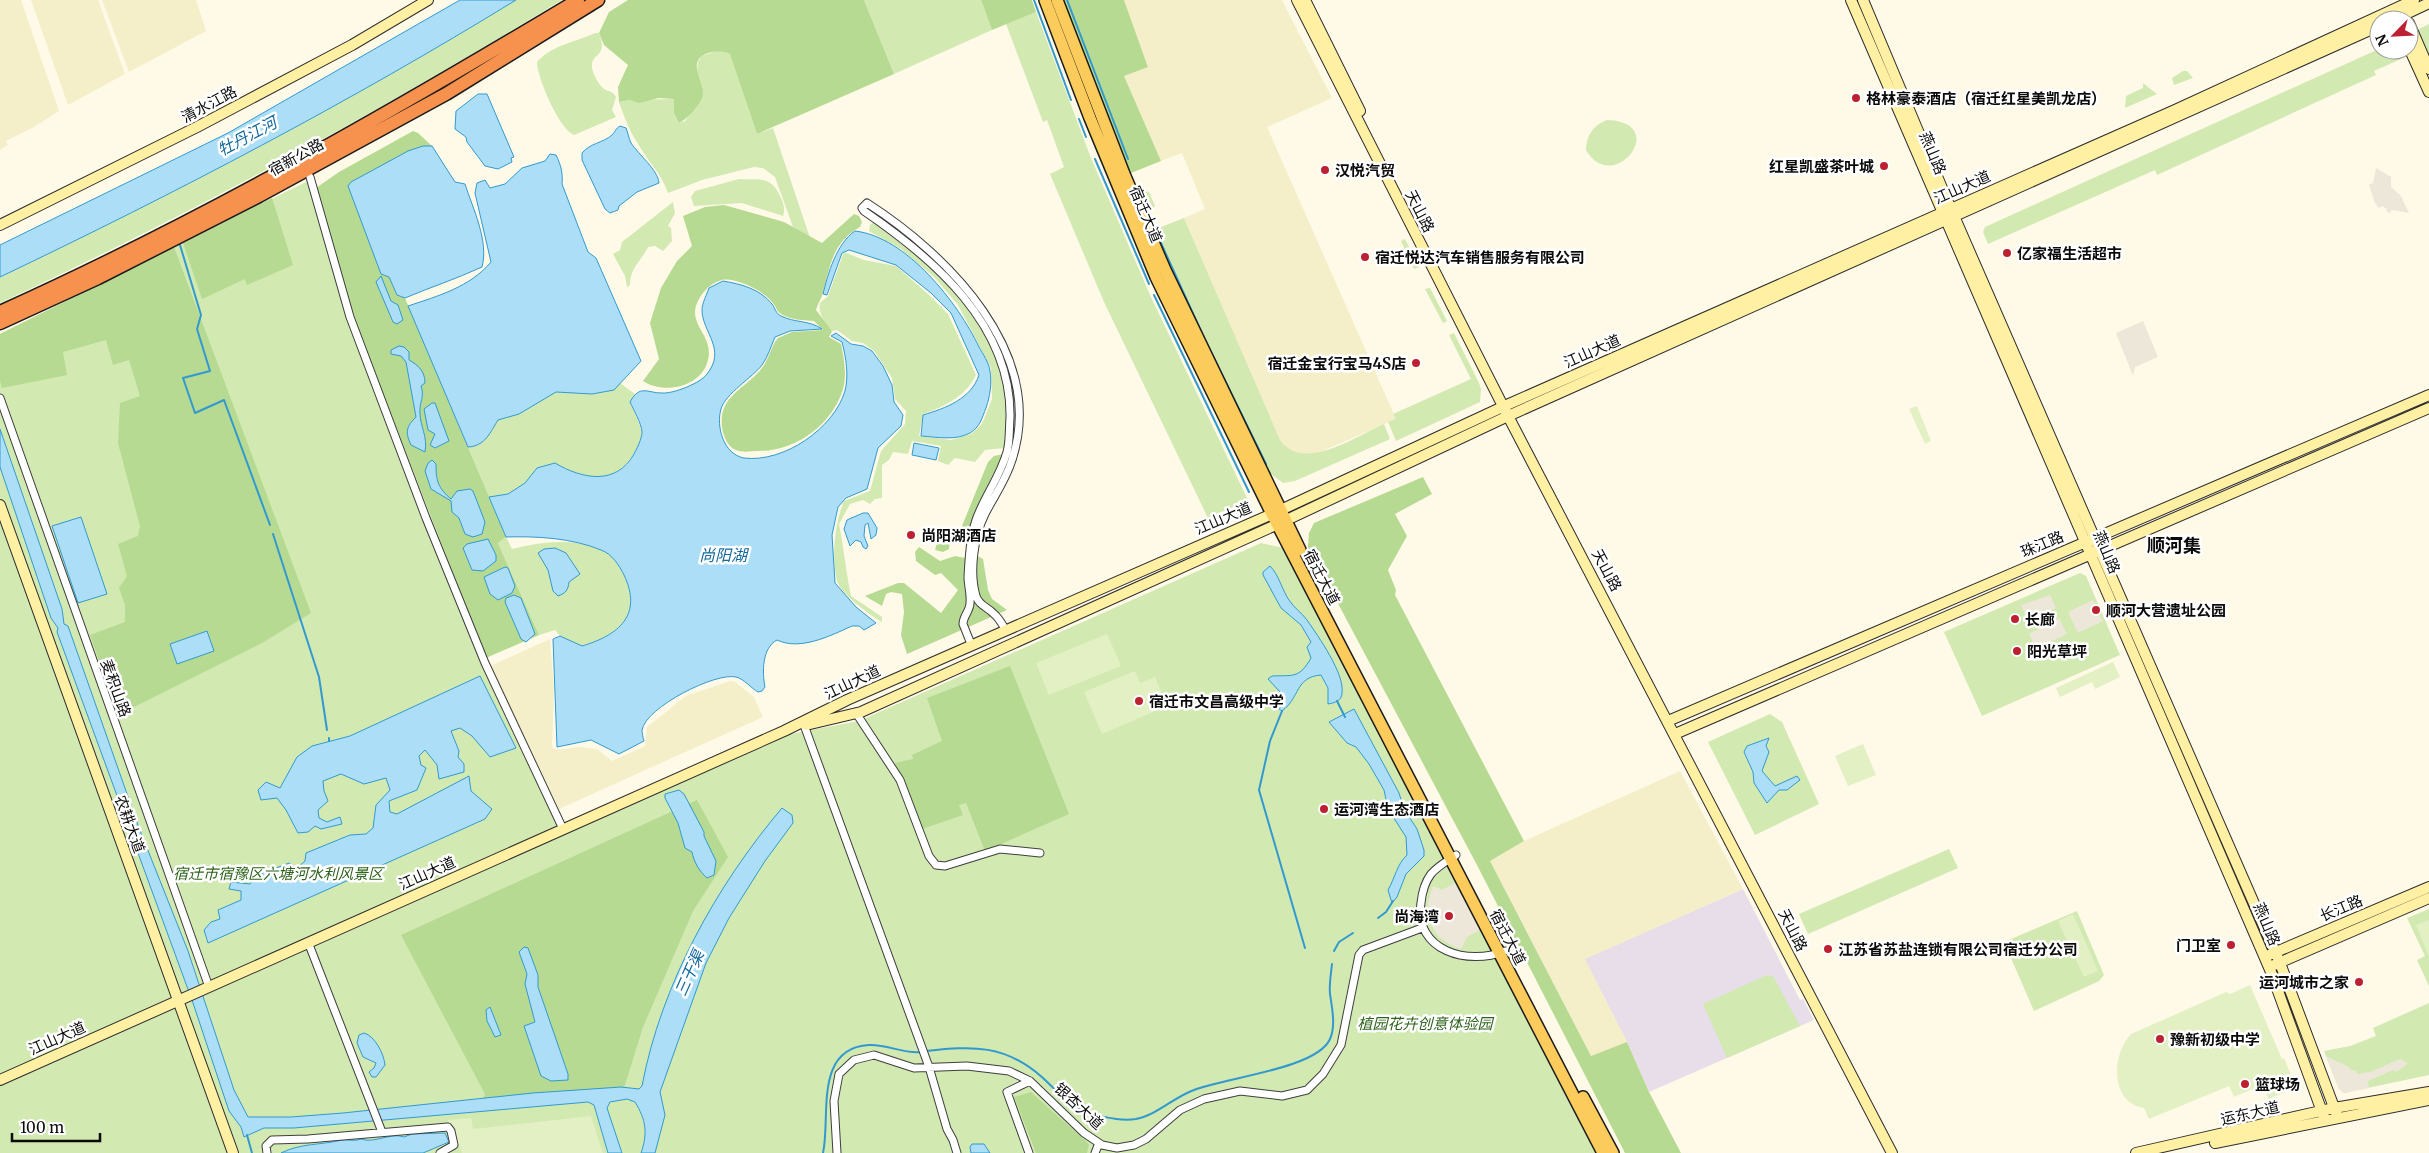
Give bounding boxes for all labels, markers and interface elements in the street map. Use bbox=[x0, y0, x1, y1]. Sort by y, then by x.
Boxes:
north arrow bbox=[2369, 10, 2419, 60]
text: N bbox=[2372, 32, 2393, 49]
street label: 清水江路 bbox=[178, 82, 240, 126]
place label: 格林豪泰酒店（宿迁红星美凯龙店） bbox=[1866, 89, 2106, 108]
marker: 格林豪泰酒店（宿迁红星美凯龙店） bbox=[1850, 92, 1862, 104]
water label: 牡丹江河 bbox=[214, 111, 283, 160]
street label: 燕山路 bbox=[1915, 129, 1951, 177]
street label: 宿新公路 bbox=[265, 134, 327, 180]
place label: 红星凯盛茶叶城 bbox=[1769, 157, 1874, 176]
marker: 红星凯盛茶叶城 bbox=[1878, 160, 1890, 172]
place label: 汉悦汽贸 bbox=[1335, 161, 1395, 180]
marker: 汉悦汽贸 bbox=[1319, 164, 1331, 176]
street label: 江山大道 bbox=[1931, 166, 1993, 208]
street label: 宿迁大道 bbox=[1126, 183, 1166, 245]
street label: 天山路 bbox=[1401, 187, 1439, 235]
place label: 亿家福生活超市 bbox=[2017, 244, 2122, 263]
marker: 亿家福生活超市 bbox=[2001, 247, 2013, 259]
place label: 宿迁悦达汽车销售服务有限公司 bbox=[1375, 248, 1585, 267]
marker: 宿迁悦达汽车销售服务有限公司 bbox=[1359, 251, 1371, 263]
street label: 江山大道 bbox=[1561, 330, 1623, 372]
place label: 宿迁金宝行宝马4S店 bbox=[1267, 354, 1406, 373]
marker: 宿迁金宝行宝马4S店 bbox=[1410, 357, 1422, 369]
street label: 江山大道 bbox=[1192, 498, 1254, 538]
place label: 尚阳湖酒店 bbox=[921, 526, 996, 545]
street label: 珠江路 bbox=[2018, 526, 2066, 562]
street label: 燕山路 bbox=[2089, 528, 2125, 576]
marker: 尚阳湖酒店 bbox=[905, 529, 917, 541]
district label: 顺河集 bbox=[2147, 534, 2201, 557]
water label: 尚阳湖 bbox=[699, 545, 750, 565]
street label: 宿迁大道 bbox=[1300, 546, 1344, 608]
street label: 天山路 bbox=[1588, 546, 1626, 594]
place label: 顺河大营遗址公园 bbox=[2106, 601, 2226, 620]
marker: 顺河大营遗址公园 bbox=[2090, 604, 2102, 616]
place label: 长廊 bbox=[2025, 610, 2055, 629]
marker: 长廊 bbox=[2009, 613, 2021, 625]
place label: 阳光草坪 bbox=[2027, 642, 2087, 661]
marker: 阳光草坪 bbox=[2011, 645, 2023, 657]
street label: 麦积山路 bbox=[97, 657, 135, 719]
street label: 江山大道 bbox=[821, 661, 883, 703]
place label: 宿迁市文昌高级中学 bbox=[1149, 692, 1284, 711]
marker: 宿迁市文昌高级中学 bbox=[1133, 695, 1145, 707]
street label: 农耕大道 bbox=[111, 793, 149, 855]
place label: 运河湾生态酒店 bbox=[1334, 800, 1439, 819]
marker: 运河湾生态酒店 bbox=[1318, 803, 1330, 815]
street label: 江山大道 bbox=[396, 852, 458, 894]
park label: 宿迁市宿豫区六塘河水利风景区 bbox=[173, 864, 385, 883]
street label: 长江路 bbox=[2317, 890, 2365, 926]
street label: 燕山路 bbox=[2249, 900, 2285, 948]
street label: 宿迁大道 bbox=[1486, 906, 1530, 968]
street label: 天山路 bbox=[1774, 906, 1812, 954]
place label: 尚海湾 bbox=[1394, 907, 1439, 926]
marker: 尚海湾 bbox=[1443, 910, 1455, 922]
place label: 门卫室 bbox=[2176, 936, 2221, 955]
marker: 门卫室 bbox=[2225, 939, 2237, 951]
place label: 江苏省苏盐连锁有限公司宿迁分公司 bbox=[1838, 940, 2078, 959]
marker: 江苏省苏盐连锁有限公司宿迁分公司 bbox=[1822, 943, 1834, 955]
water label: 三干渠 bbox=[670, 945, 709, 999]
place label: 运河城市之家 bbox=[2259, 973, 2349, 992]
marker: 运河城市之家 bbox=[2353, 976, 2365, 988]
park label: 植园花卉创意体验园 bbox=[1357, 1014, 1494, 1033]
street label: 江山大道 bbox=[26, 1017, 88, 1059]
place label: 豫新初级中学 bbox=[2170, 1030, 2260, 1049]
marker: 豫新初级中学 bbox=[2154, 1033, 2166, 1045]
place label: 篮球场 bbox=[2255, 1075, 2300, 1094]
marker: 篮球场 bbox=[2239, 1078, 2251, 1090]
street label: 银杏大道 bbox=[1051, 1079, 1107, 1133]
street label: 运东大道 bbox=[2219, 1097, 2281, 1129]
scale bar bbox=[12, 1110, 100, 1142]
text: 100 m bbox=[20, 1118, 64, 1137]

